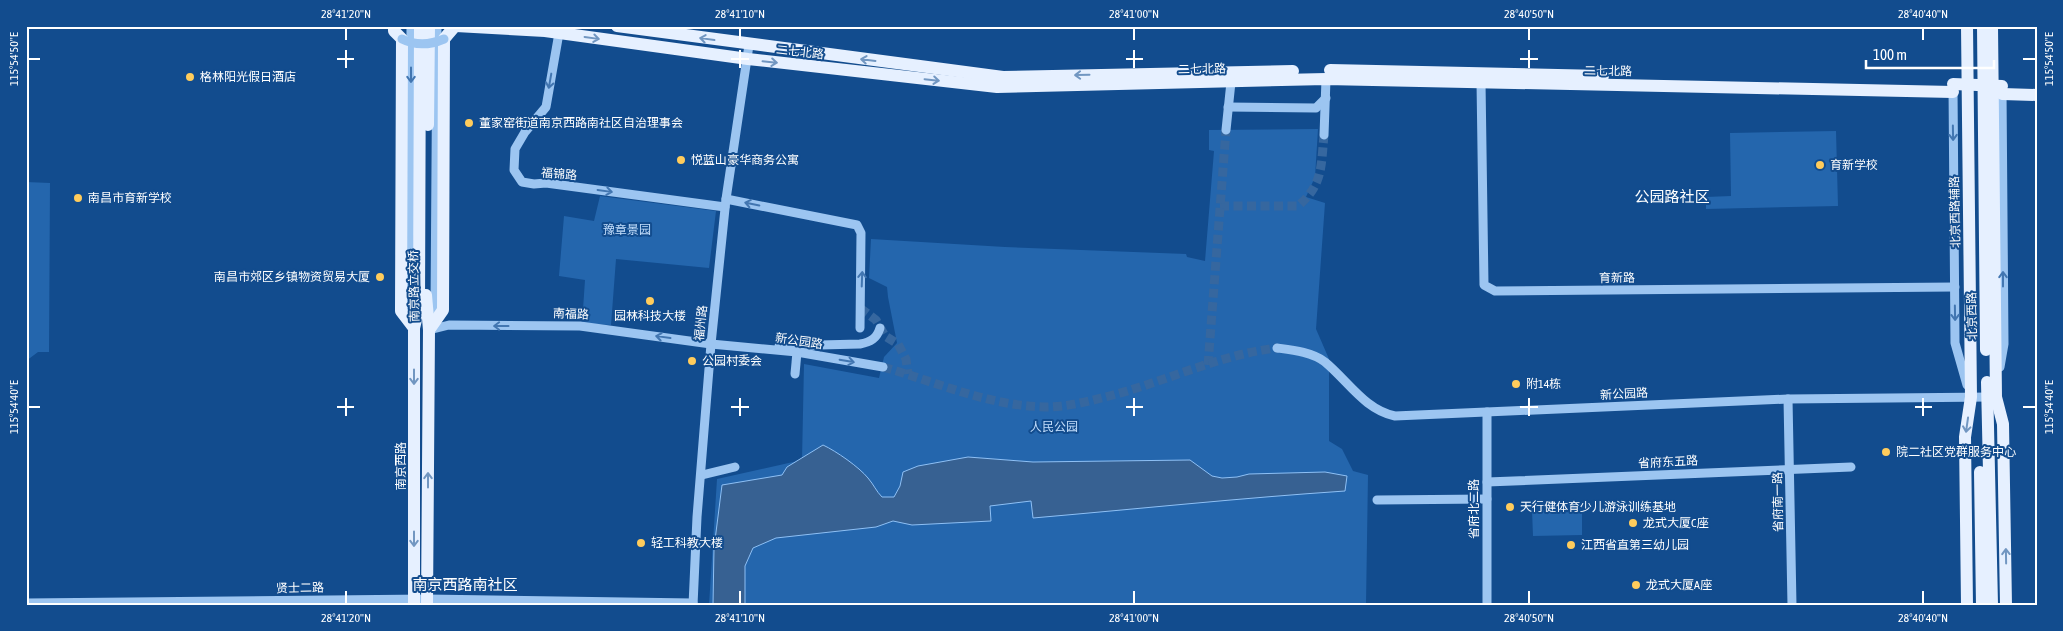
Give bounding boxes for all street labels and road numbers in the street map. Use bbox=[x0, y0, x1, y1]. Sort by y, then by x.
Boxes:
street label: 二七北路 bbox=[775, 43, 825, 61]
street label: 二七北路 bbox=[1178, 62, 1226, 76]
street label: 二七北路 bbox=[1584, 64, 1632, 78]
street label: 福锦路 bbox=[540, 165, 578, 183]
street label: 北京西路辅路 bbox=[1947, 176, 1963, 248]
street label: 南京路立交桥 bbox=[406, 250, 422, 322]
street label: 育新路 bbox=[1599, 271, 1635, 285]
street label: 北京西路 bbox=[1965, 292, 1979, 340]
street label: 福州路 bbox=[692, 304, 710, 342]
street label: 南福路 bbox=[553, 306, 589, 322]
street label: 新公园路 bbox=[774, 331, 824, 351]
street label: 新公园路 bbox=[1600, 386, 1648, 402]
street label: 南京西路 bbox=[394, 442, 408, 490]
street label: 省府东五路 bbox=[1638, 453, 1698, 471]
street label: 省府南一路 bbox=[1770, 472, 1786, 532]
street label: 省府北二路 bbox=[1467, 479, 1481, 539]
street label: 贤士二路 bbox=[276, 581, 324, 595]

